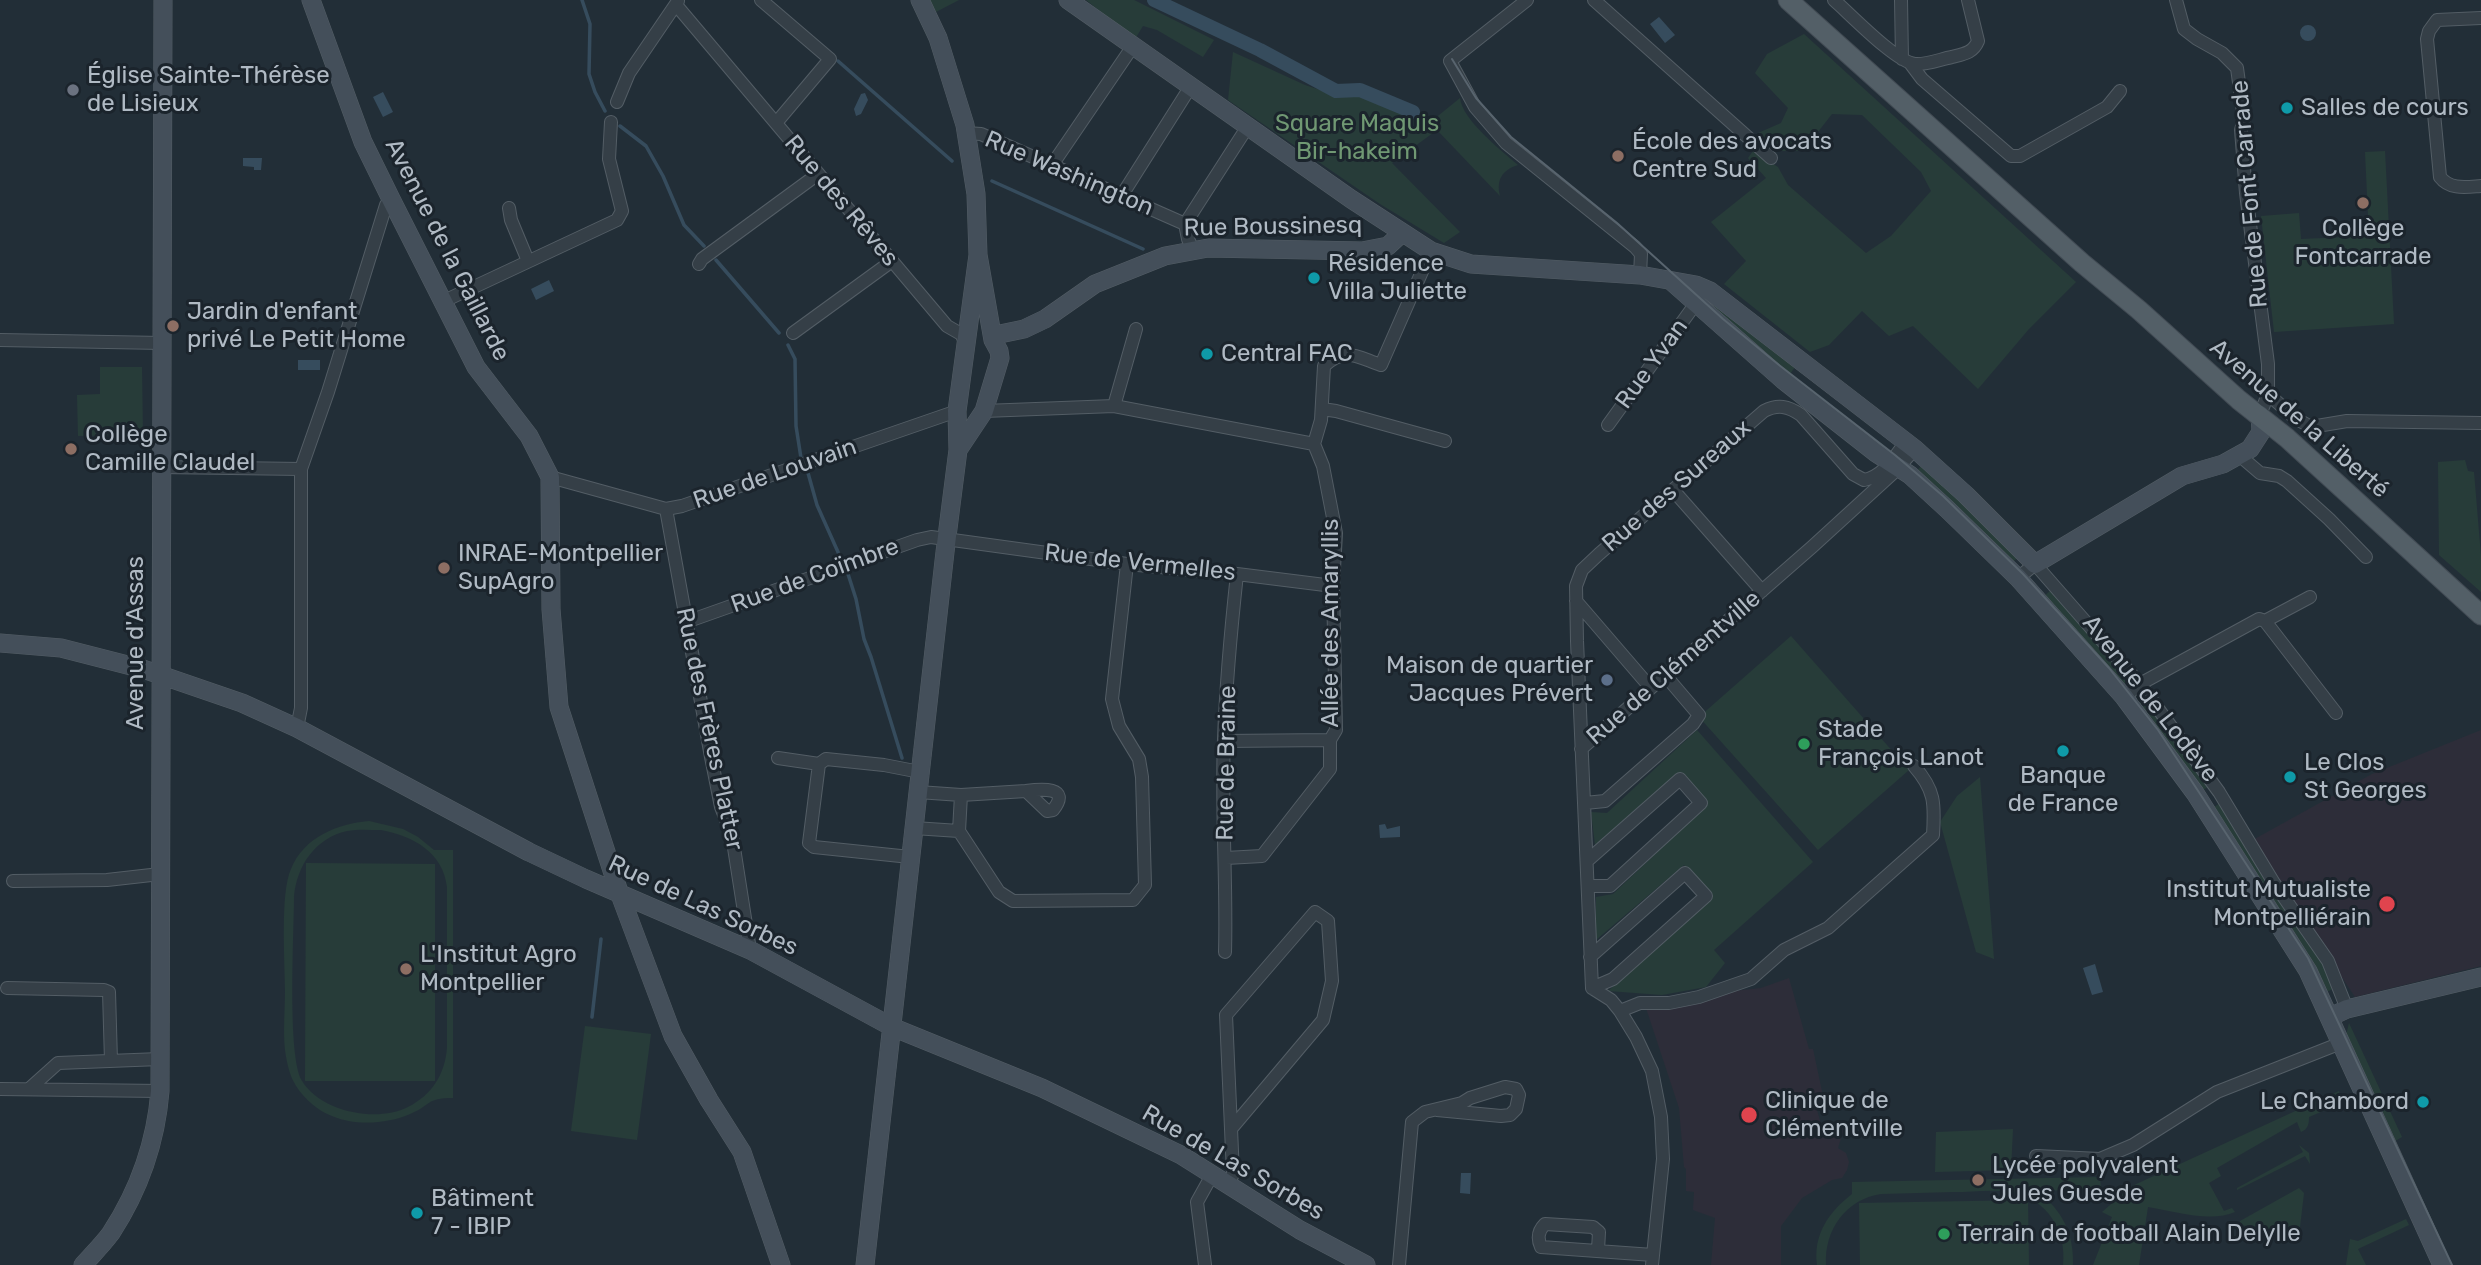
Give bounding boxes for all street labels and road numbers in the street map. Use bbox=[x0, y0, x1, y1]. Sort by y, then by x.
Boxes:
street label: Rue de Font Carrade bbox=[2226, 79, 2274, 309]
street label: Rue Washington bbox=[980, 125, 1158, 223]
street label: Rue des Rêves bbox=[778, 130, 904, 272]
street label: Avenue de la Gaillarde bbox=[378, 134, 516, 366]
street label: Rue Boussinesq bbox=[1183, 211, 1363, 243]
street label: Rue Yvan bbox=[1610, 313, 1694, 415]
street label: Avenue de la Liberté bbox=[2204, 334, 2394, 504]
street label: Rue des Sureaux bbox=[1597, 414, 1757, 558]
street label: Rue de Louvain bbox=[689, 433, 861, 515]
street label: Allée des Amaryllis bbox=[1317, 518, 1345, 728]
street label: Rue de Coïmbre bbox=[727, 532, 903, 620]
street label: Rue de Vermelles bbox=[1043, 539, 1237, 587]
street label: Avenue d'Assas bbox=[122, 556, 150, 730]
street label: Rue de Clémentville bbox=[1581, 585, 1767, 751]
street label: Rue des Frères Platter bbox=[669, 605, 749, 853]
street label: Avenue de Lodève bbox=[2076, 610, 2224, 788]
street label: Rue de Braine bbox=[1211, 685, 1243, 841]
street label: Rue de Las Sorbes bbox=[604, 849, 802, 963]
street label: Rue de Las Sorbes bbox=[1137, 1099, 1329, 1227]

